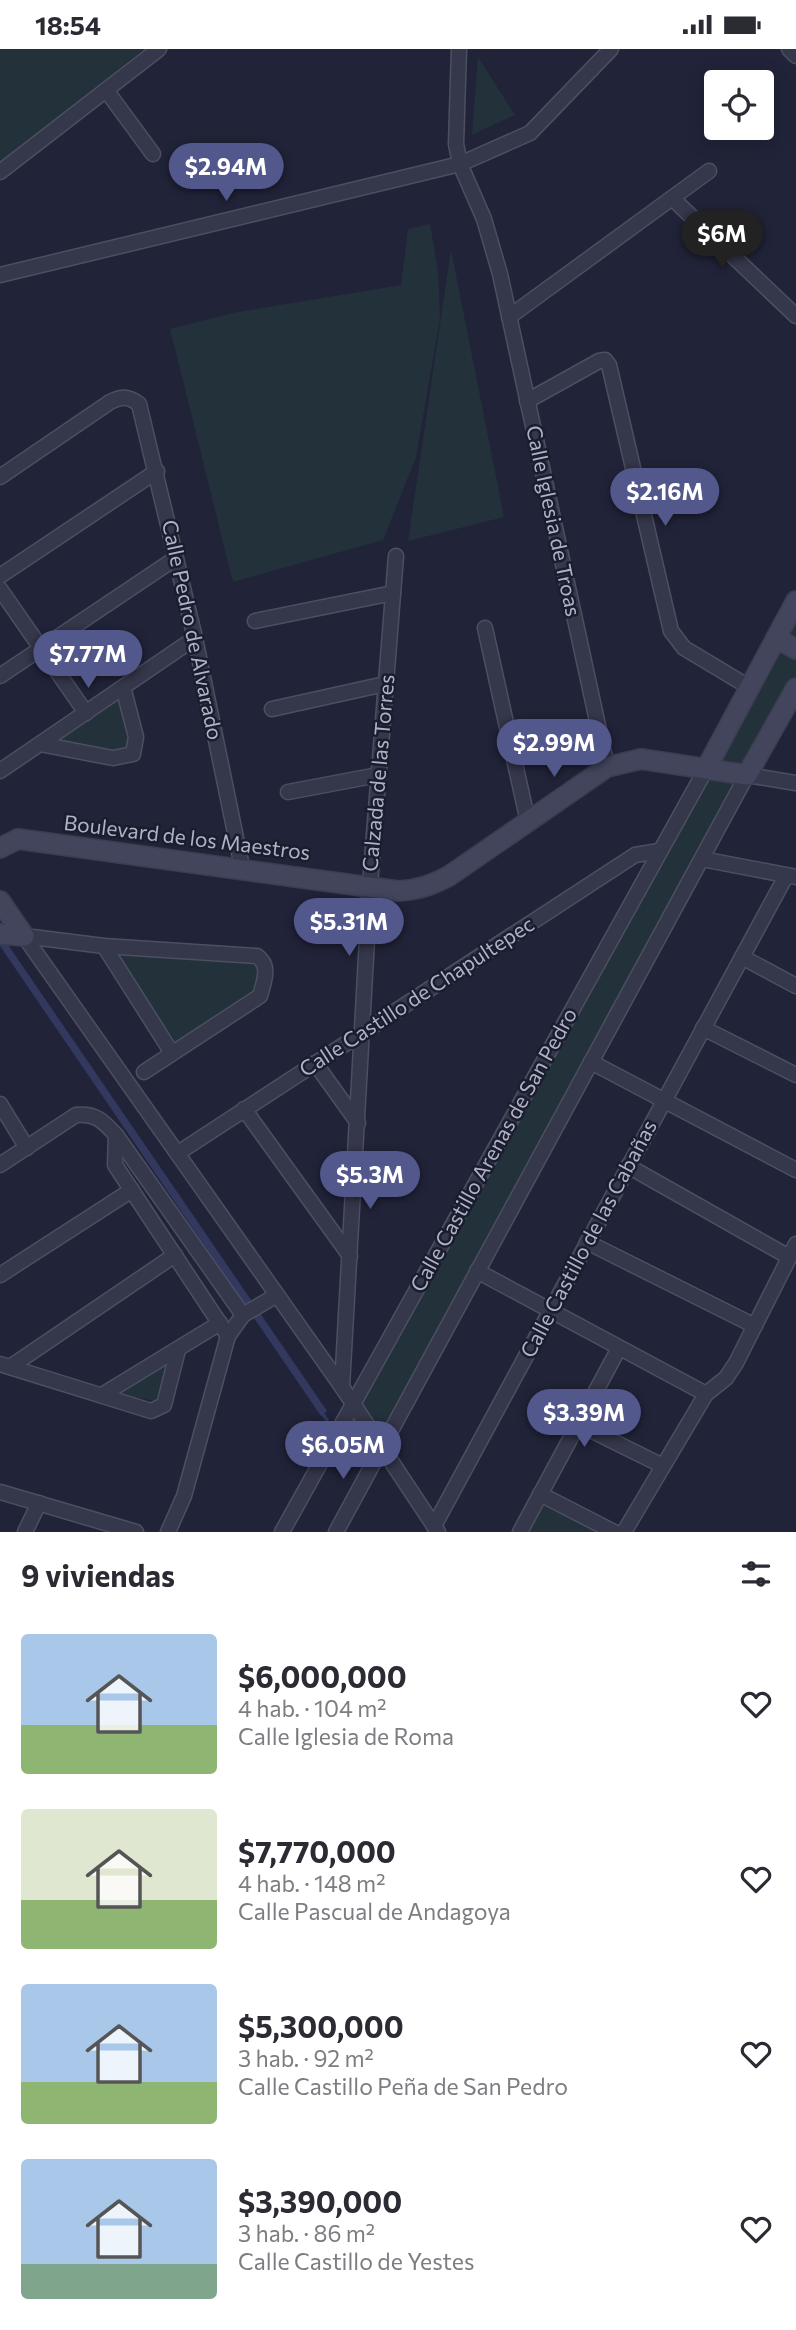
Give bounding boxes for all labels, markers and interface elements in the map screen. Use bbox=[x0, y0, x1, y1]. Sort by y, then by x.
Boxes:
text: 18:54 bbox=[35, 9, 101, 40]
map controls bbox=[704, 70, 774, 140]
button: locate bbox=[704, 70, 774, 140]
pin: $2.94M bbox=[169, 143, 283, 203]
text: $2.94M bbox=[185, 152, 267, 180]
pin: $6M bbox=[688, 211, 756, 270]
text: $6M bbox=[697, 219, 747, 247]
street label: Calle Iglesia de Troas bbox=[522, 423, 587, 619]
pin: $2.16M bbox=[608, 469, 722, 528]
text: $2.16M bbox=[626, 477, 704, 505]
street label: Calle Pedro de Alvarado bbox=[158, 517, 229, 742]
pin: $7.77M bbox=[31, 631, 145, 690]
text: $7.77M bbox=[49, 639, 127, 667]
street label: Calzada de las Torres bbox=[356, 673, 399, 872]
pin: $2.99M bbox=[497, 719, 611, 779]
text: $2.99M bbox=[513, 728, 595, 756]
street label: Boulevard de los Maestros bbox=[63, 809, 312, 864]
pin: $5.31M bbox=[292, 899, 406, 958]
text: $5.31M bbox=[310, 907, 388, 935]
street label: Calle Castillo de Chapultepec bbox=[294, 910, 538, 1081]
street label: Calle Castillo Arenas de San Pedro bbox=[404, 1003, 581, 1296]
street label: Calle Castillo de las Cabañas bbox=[514, 1115, 661, 1361]
pin: $5.3M bbox=[321, 1151, 419, 1211]
text: $5.3M bbox=[336, 1160, 404, 1188]
pin: $3.39M bbox=[527, 1389, 641, 1449]
text: $3.39M bbox=[543, 1398, 625, 1426]
pin: $6.05M bbox=[286, 1421, 400, 1481]
text: $6.05M bbox=[301, 1430, 385, 1458]
icon: filters bbox=[737, 1555, 775, 1593]
text: 9 viviendas bbox=[21, 1556, 175, 1593]
text: $6,000,000 bbox=[238, 1657, 407, 1694]
icon: home bbox=[77, 1662, 161, 1746]
icon: heart bbox=[737, 1685, 775, 1723]
text: 4 hab. · 104 m² bbox=[238, 1694, 386, 1722]
text: Calle Iglesia de Roma bbox=[238, 1722, 454, 1750]
text: $7,770,000 bbox=[238, 1832, 396, 1869]
icon: home bbox=[77, 1837, 161, 1921]
icon: heart bbox=[737, 1860, 775, 1898]
text: 4 hab. · 148 m² bbox=[238, 1869, 385, 1897]
text: Calle Pascual de Andagoya bbox=[238, 1897, 511, 1925]
text: $5,300,000 bbox=[238, 2007, 404, 2044]
icon: home bbox=[77, 2012, 161, 2096]
icon: heart bbox=[737, 2035, 775, 2073]
text: 3 hab. · 92 m² bbox=[238, 2044, 374, 2072]
text: Calle Castillo Peña de San Pedro bbox=[238, 2072, 568, 2100]
text: $3,390,000 bbox=[238, 2182, 402, 2219]
icon: home bbox=[77, 2187, 161, 2271]
icon: heart bbox=[737, 2210, 775, 2248]
text: 3 hab. · 86 m² bbox=[238, 2219, 375, 2247]
text: Calle Castillo de Yestes bbox=[238, 2247, 474, 2275]

